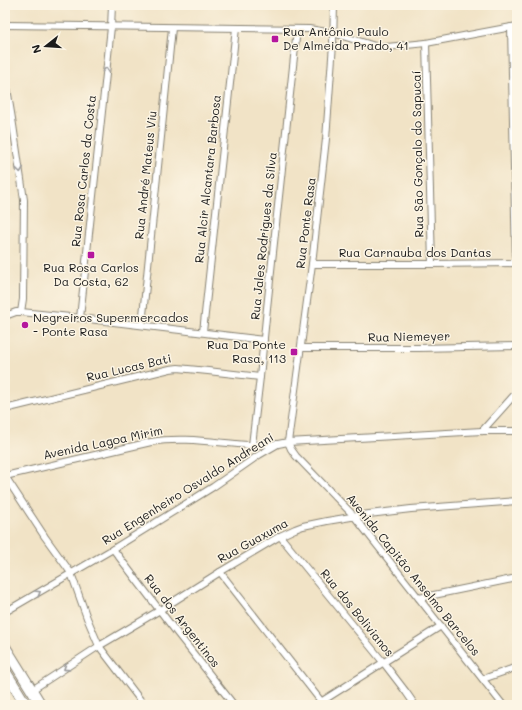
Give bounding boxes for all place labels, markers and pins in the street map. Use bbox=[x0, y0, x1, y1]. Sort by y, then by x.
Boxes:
place label: Rua Antônio Paulo De Almeida Prado, 41 bbox=[283, 23, 409, 53]
marker: Rua Antônio Paulo De Almeida Prado, 41 bbox=[270, 34, 280, 44]
marker: Rua Rosa Carlos Da Costa, 62 bbox=[86, 250, 96, 260]
place label: Rua Rosa Carlos Da Costa, 62 bbox=[43, 259, 139, 289]
place label: Negreiros Supermercados - Ponte Rasa bbox=[33, 309, 189, 339]
marker: Negreiros Supermercados - Ponte Rasa bbox=[20, 320, 30, 330]
place label: Rua Da Ponte Rasa, 113 bbox=[207, 336, 286, 366]
marker: Rua Da Ponte Rasa, 113 bbox=[289, 347, 299, 357]

